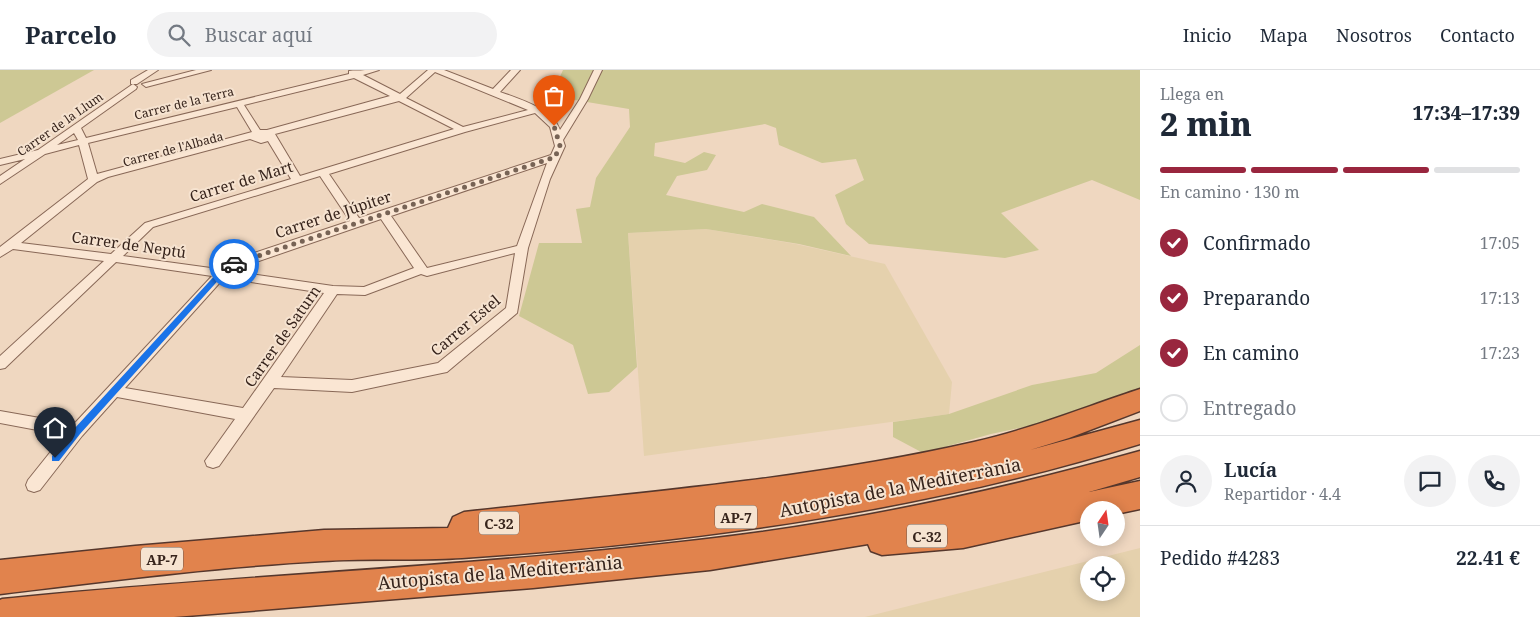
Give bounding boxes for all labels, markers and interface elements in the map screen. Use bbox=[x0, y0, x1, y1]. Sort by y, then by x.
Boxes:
search box bbox=[147, 12, 497, 57]
text: Parcelo bbox=[25, 18, 117, 51]
icon: search bbox=[165, 21, 193, 49]
text: Buscar aquí bbox=[205, 22, 312, 48]
text: Inicio bbox=[1183, 23, 1232, 47]
text: Mapa bbox=[1260, 23, 1308, 47]
text: Nosotros bbox=[1336, 23, 1412, 47]
text: Contacto bbox=[1440, 23, 1515, 47]
pin bbox=[533, 75, 575, 126]
street label: Carrer de la Terra bbox=[132, 82, 236, 124]
icon: bag bbox=[540, 82, 568, 110]
text: Llega en bbox=[1160, 83, 1224, 105]
street label: Carrer de la Llum bbox=[14, 88, 106, 160]
text: 17:34–17:39 bbox=[1412, 100, 1520, 126]
text: 2 min bbox=[1160, 102, 1252, 145]
street label: Carrer de l'Albada bbox=[121, 127, 225, 171]
street label: Carrer de Mart bbox=[187, 156, 295, 206]
text: En camino · 130 m bbox=[1160, 181, 1300, 203]
street label: Carrer de Júpiter bbox=[272, 186, 394, 242]
street label: Carrer de Neptú bbox=[70, 226, 188, 262]
icon: check bbox=[1160, 229, 1188, 257]
text: Confirmado bbox=[1203, 230, 1311, 256]
text: 17:05 bbox=[1480, 232, 1520, 254]
courier bbox=[209, 239, 259, 289]
icon: car bbox=[220, 250, 248, 278]
street label: Carrer de Saturn bbox=[239, 281, 325, 391]
icon: check bbox=[1160, 284, 1188, 312]
text: Preparando bbox=[1203, 285, 1310, 311]
text: 17:13 bbox=[1480, 287, 1520, 309]
street label: Carrer Estel bbox=[426, 290, 504, 360]
icon: check bbox=[1160, 339, 1188, 367]
text: En camino bbox=[1203, 340, 1299, 366]
text: 17:23 bbox=[1480, 342, 1520, 364]
text: Entregado bbox=[1203, 395, 1296, 421]
pin bbox=[34, 407, 76, 458]
icon: home bbox=[41, 414, 69, 442]
street label: Autopista de la Mediterrània bbox=[777, 452, 1023, 522]
button: person bbox=[1160, 455, 1212, 507]
button: chat bbox=[1404, 455, 1456, 507]
button: phone bbox=[1468, 455, 1520, 507]
text: Lucía bbox=[1224, 457, 1277, 483]
text: Repartidor · 4.4 bbox=[1224, 483, 1341, 505]
north arrow bbox=[1080, 501, 1125, 546]
map controls bbox=[1080, 501, 1125, 601]
road number: AP-7 bbox=[715, 506, 757, 528]
road number: C-32 bbox=[479, 512, 519, 534]
road number: C-32 bbox=[907, 524, 947, 548]
text: Pedido #4283 bbox=[1160, 545, 1280, 571]
text: 22.41 € bbox=[1456, 545, 1520, 571]
road number: AP-7 bbox=[141, 548, 183, 570]
street label: Autopista de la Mediterrània bbox=[377, 549, 623, 595]
button: locate bbox=[1080, 556, 1125, 601]

